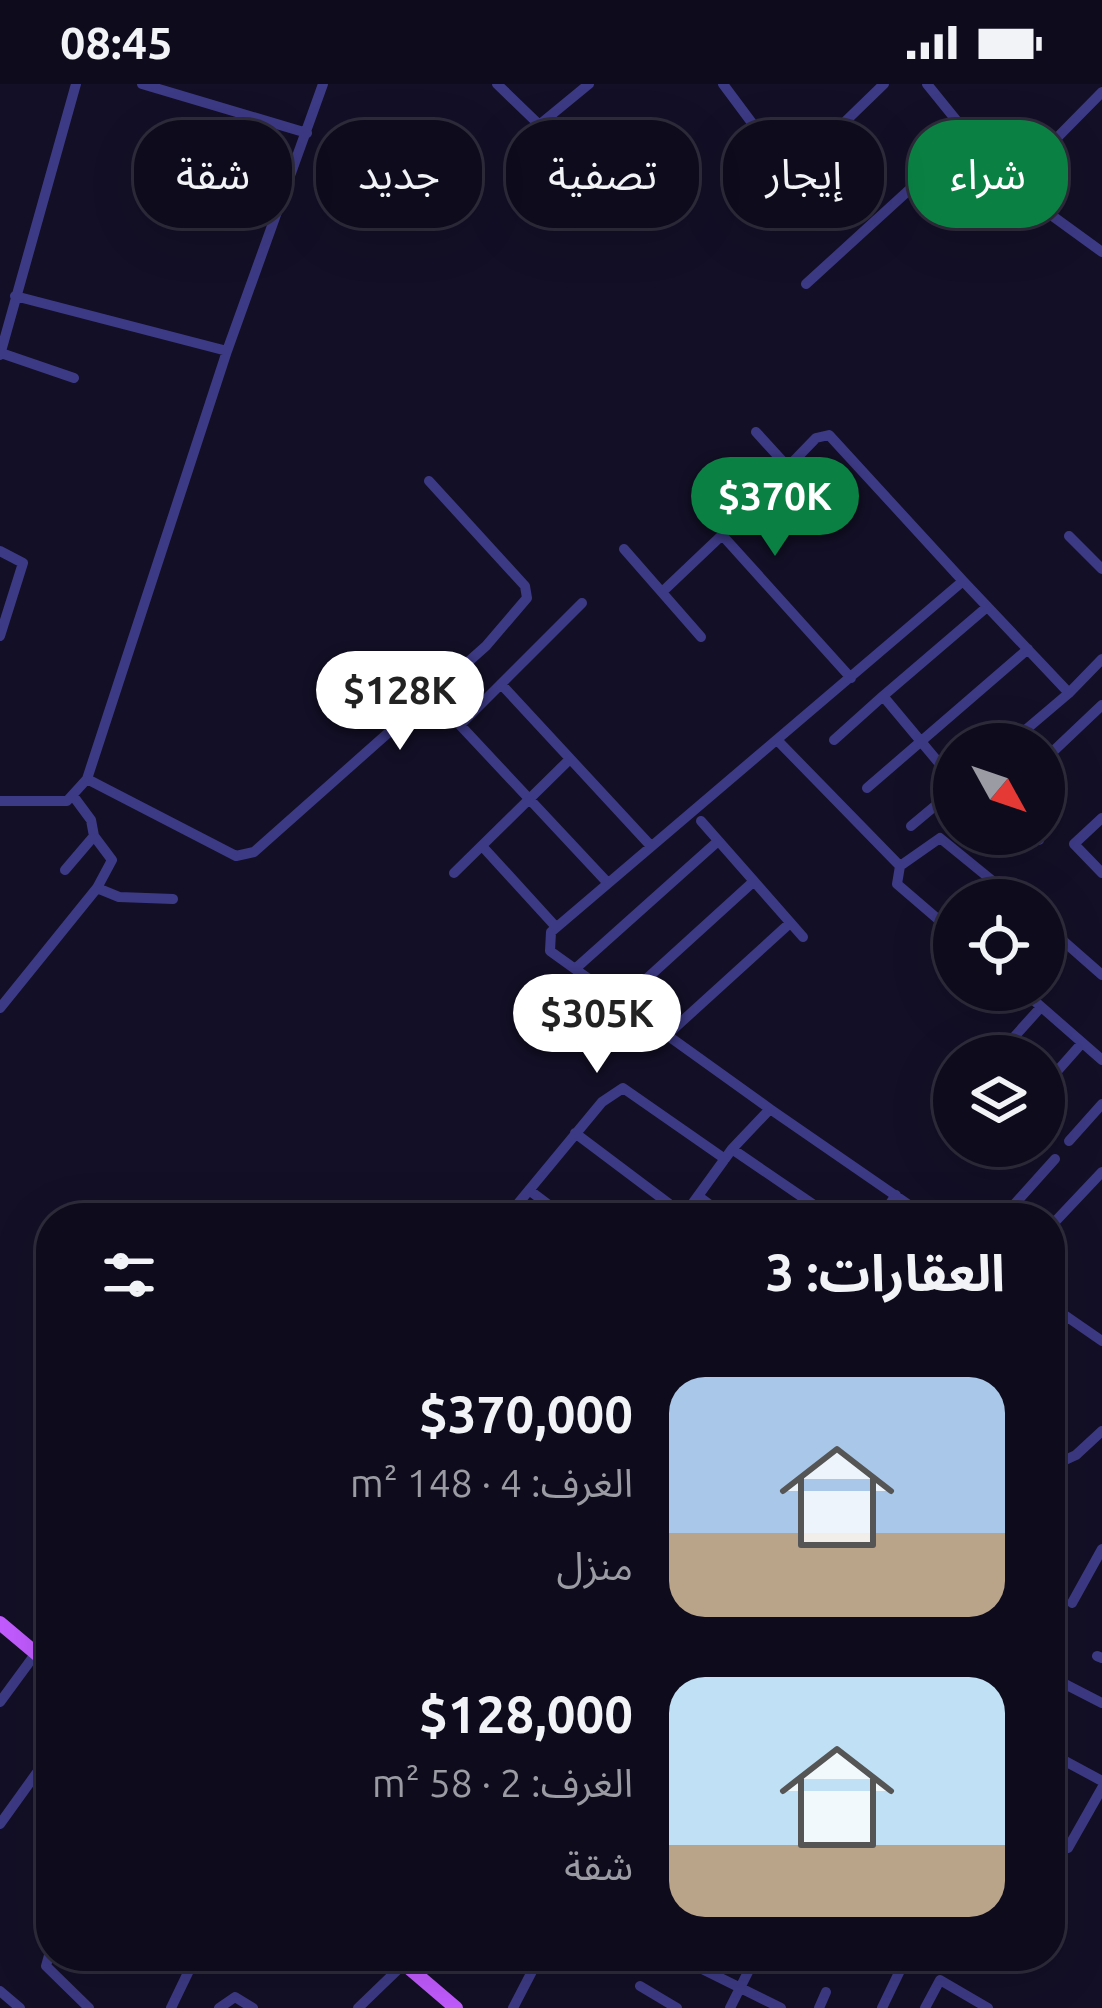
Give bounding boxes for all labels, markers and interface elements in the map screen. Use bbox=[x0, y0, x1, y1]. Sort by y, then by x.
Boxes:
text: 08:45 bbox=[60, 17, 173, 68]
chip: شقة bbox=[134, 120, 292, 228]
chip: جديد bbox=[316, 120, 482, 228]
chip: تصفية bbox=[506, 120, 699, 228]
chip: إيجار bbox=[723, 120, 884, 228]
chip: شراء bbox=[908, 120, 1068, 228]
pin: $370K bbox=[691, 457, 859, 559]
text: $370K bbox=[718, 474, 832, 517]
pin: $128K bbox=[316, 651, 484, 753]
text: $128K bbox=[343, 668, 457, 711]
north arrow bbox=[933, 723, 1065, 855]
map controls bbox=[933, 723, 1065, 1167]
button: locate bbox=[933, 879, 1065, 1011]
pin: $305K bbox=[513, 974, 681, 1076]
text: $305K bbox=[540, 991, 654, 1034]
button: layers bbox=[933, 1035, 1065, 1167]
icon: filters bbox=[96, 1242, 162, 1308]
text: العقارات: 3 bbox=[765, 1243, 1005, 1301]
text: $370,000 bbox=[419, 1385, 633, 1443]
icon: home bbox=[765, 1425, 909, 1569]
text: الغرف: 4 · 148 m² bbox=[350, 1461, 633, 1504]
text: منزل bbox=[557, 1544, 633, 1587]
text: $128,000 bbox=[419, 1685, 633, 1743]
icon: home bbox=[765, 1725, 909, 1869]
text: الغرف: 2 · 58 m² bbox=[372, 1761, 633, 1804]
text: شقة bbox=[564, 1844, 633, 1887]

